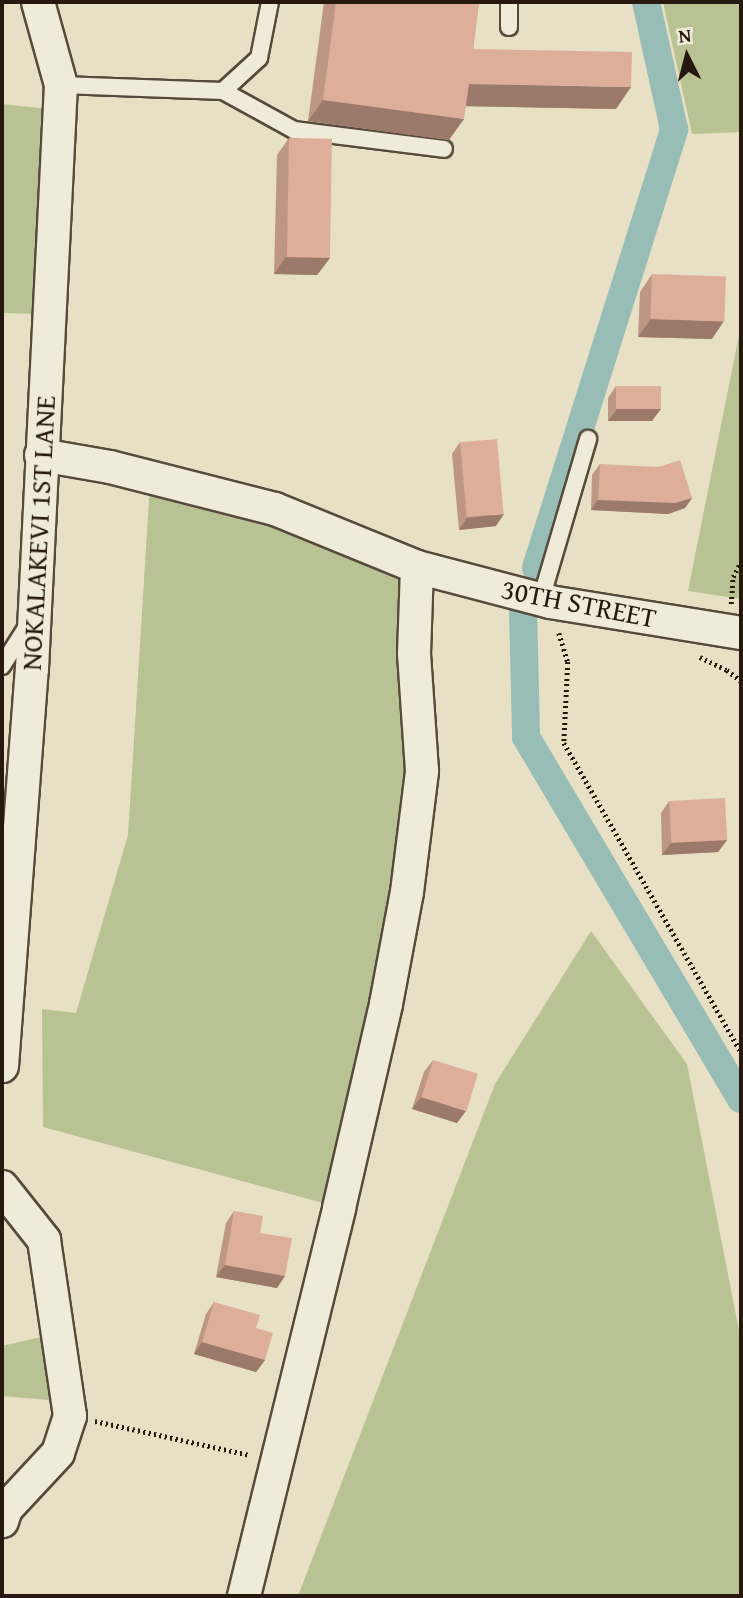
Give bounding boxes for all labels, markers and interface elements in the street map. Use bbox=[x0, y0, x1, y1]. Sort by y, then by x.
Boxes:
north arrow bbox=[652, 21, 722, 91]
text: N bbox=[677, 21, 693, 50]
street label: NOKALAKEVI 1ST LANE bbox=[14, 395, 62, 671]
street label: 30TH STREET bbox=[499, 572, 659, 634]

